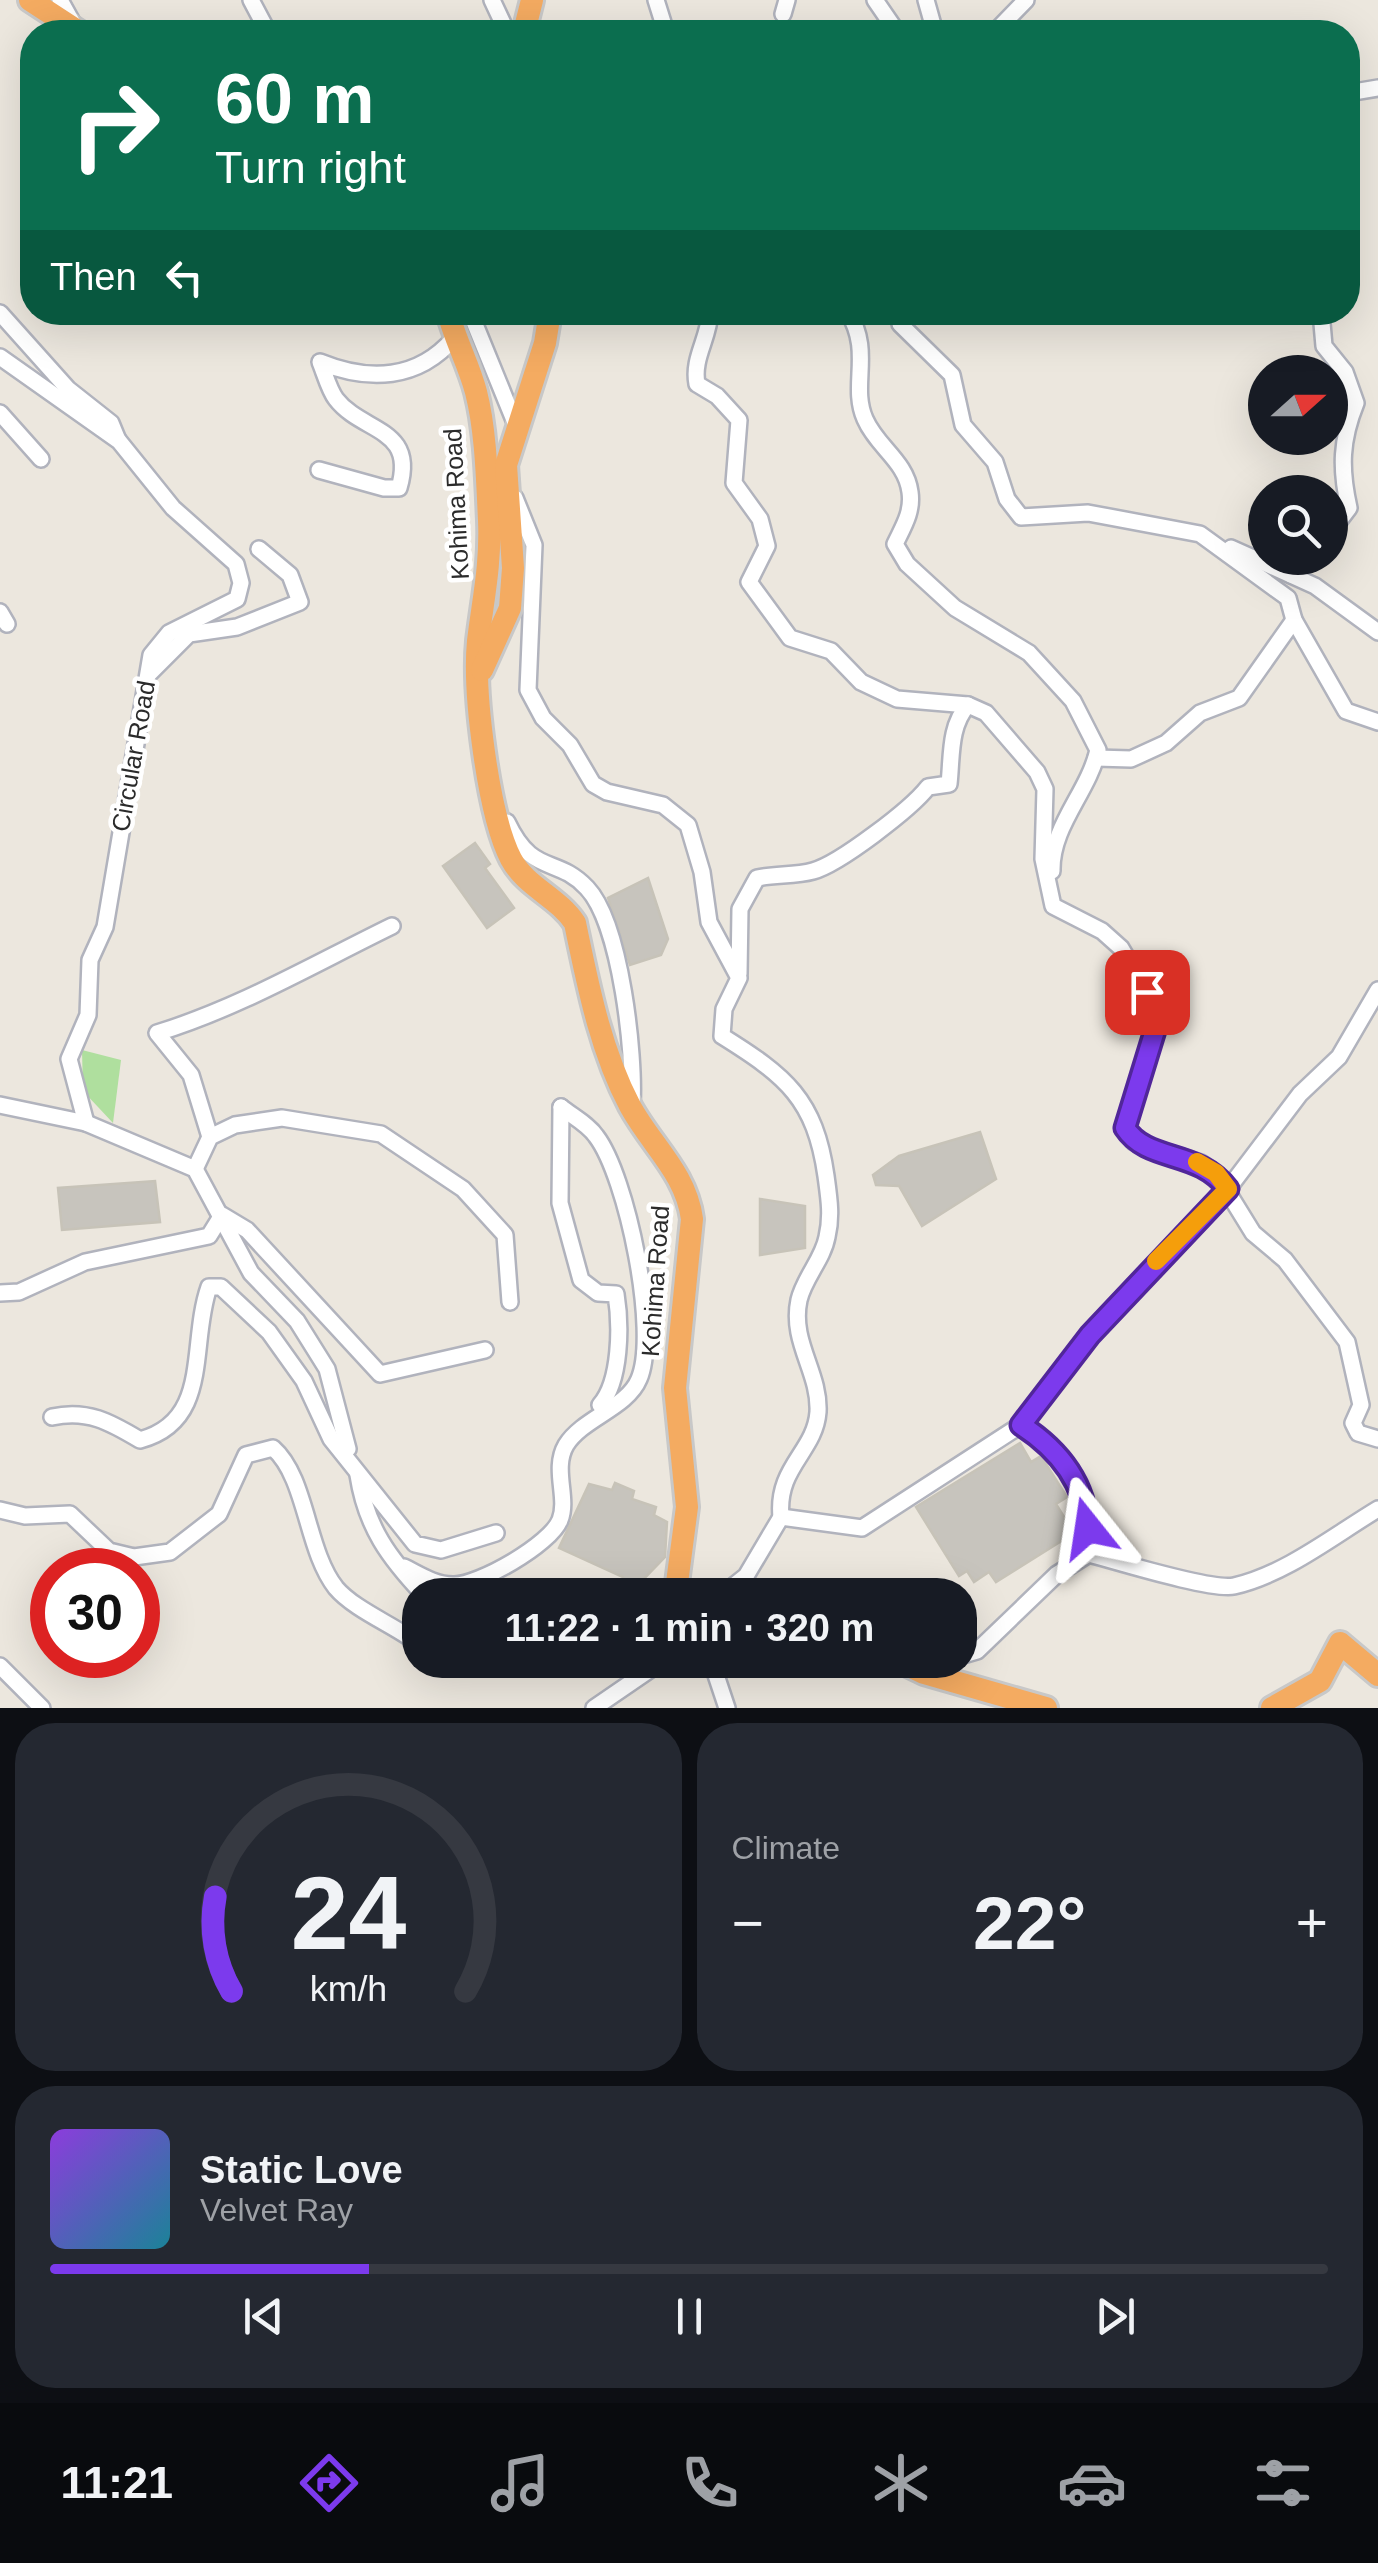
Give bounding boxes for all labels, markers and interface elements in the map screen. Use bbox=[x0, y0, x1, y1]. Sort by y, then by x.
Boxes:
icon: right bbox=[50, 60, 180, 190]
text: 60 m bbox=[215, 60, 375, 138]
text: Turn right bbox=[215, 142, 406, 193]
icon: left bbox=[157, 250, 212, 305]
text: Then bbox=[50, 256, 137, 298]
north arrow bbox=[1248, 355, 1348, 455]
map controls bbox=[1248, 355, 1348, 575]
street label: Kohima Road bbox=[438, 428, 474, 580]
button: search bbox=[1248, 475, 1348, 575]
street label: Circular Road bbox=[106, 678, 160, 834]
pin bbox=[1105, 950, 1190, 1035]
icon: arrive bbox=[1120, 965, 1175, 1020]
street label: Kohima Road bbox=[636, 1204, 674, 1358]
position arrow bbox=[1036, 1476, 1140, 1580]
speed limit sign: 30 bbox=[30, 1548, 160, 1678]
text: 11:22 · 1 min · 320 m bbox=[505, 1607, 874, 1649]
text: Climate bbox=[732, 1830, 840, 1866]
text: 24 bbox=[290, 1855, 406, 1971]
text: 22° bbox=[973, 1881, 1086, 1965]
text: − bbox=[732, 1892, 764, 1954]
text: + bbox=[1296, 1892, 1328, 1954]
text: km/h bbox=[310, 1969, 387, 2009]
text: Static Love bbox=[200, 2149, 403, 2191]
text: Velvet Ray bbox=[200, 2192, 353, 2228]
icon: previous bbox=[236, 2289, 291, 2344]
icon: pause bbox=[662, 2289, 717, 2344]
icon: next bbox=[1088, 2289, 1143, 2344]
icon: directions bbox=[294, 2448, 364, 2518]
icon: music bbox=[485, 2448, 555, 2518]
icon: phone bbox=[675, 2448, 745, 2518]
icon: climate bbox=[866, 2448, 936, 2518]
icon: car bbox=[1057, 2448, 1127, 2518]
icon: filters bbox=[1248, 2448, 1318, 2518]
text: 11:21 bbox=[60, 2457, 173, 2508]

